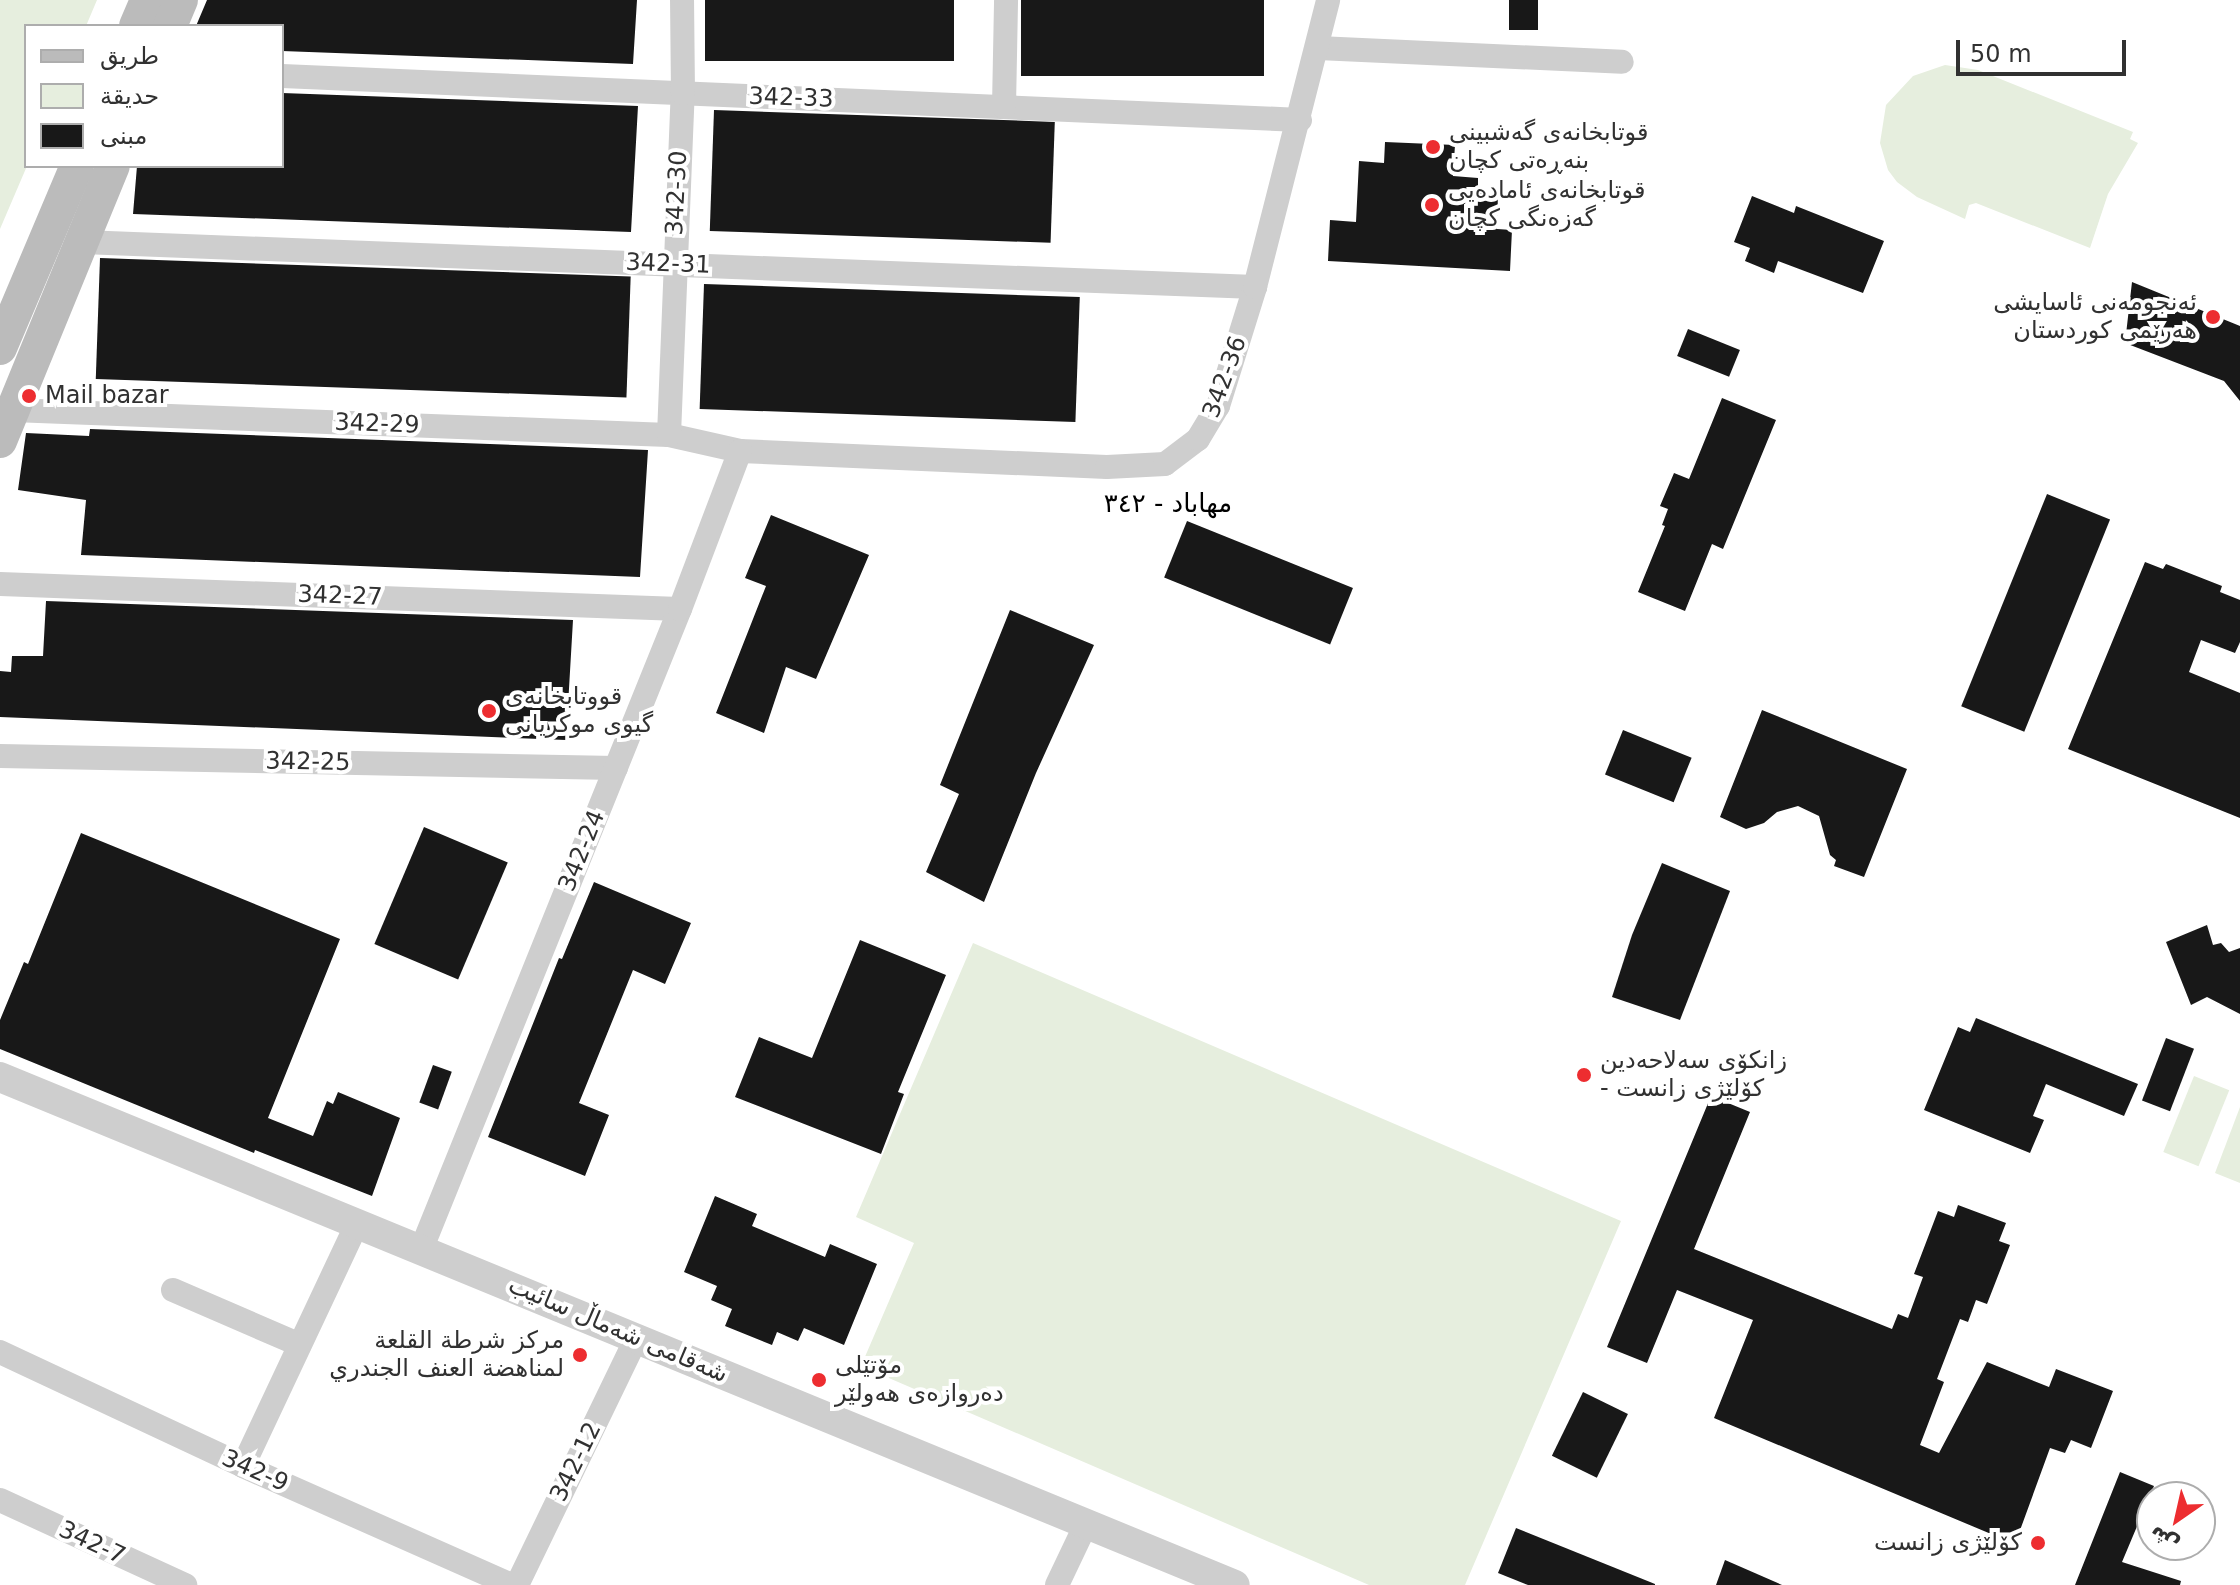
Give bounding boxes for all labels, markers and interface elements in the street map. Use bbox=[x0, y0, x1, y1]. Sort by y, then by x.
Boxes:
legend bbox=[24, 24, 284, 168]
scale bar bbox=[1960, 24, 2130, 74]
text: 50 m bbox=[1970, 40, 2032, 68]
text: طريق bbox=[100, 42, 159, 70]
text: حديقة bbox=[100, 82, 159, 110]
street label: 342-33 bbox=[748, 82, 834, 114]
place label: قوتابخانەی گەشبینی بنەڕەتی کچان bbox=[1449, 119, 1648, 175]
text: مبنى bbox=[100, 122, 147, 150]
marker: قوتابخانەی گەشبینی بنەڕەتی کچان bbox=[1424, 138, 1442, 156]
street label: 342-30 bbox=[660, 150, 694, 236]
place label: قوتابخانەی ئامادەیی گەزەنگی کچان bbox=[1448, 177, 1645, 233]
marker: قوتابخانەی ئامادەیی گەزەنگی کچان bbox=[1423, 196, 1441, 214]
street label: 342-31 bbox=[625, 248, 711, 280]
place label: ئەنجومەنی ئاسایشی هەرێمی کوردستان bbox=[1993, 289, 2197, 345]
marker: ئەنجومەنی ئاسایشی هەرێمی کوردستان bbox=[2204, 308, 2222, 326]
street label: 342-36 bbox=[1197, 332, 1253, 422]
place label: Mail bazar bbox=[45, 382, 168, 410]
marker: Mail bazar bbox=[20, 387, 38, 405]
street label: 342-29 bbox=[334, 408, 420, 440]
district label: مهاباد - ٣٤٢ bbox=[1104, 488, 1232, 520]
street label: 342-27 bbox=[297, 580, 383, 612]
place label: قووتابخانەی گيوی موكريانی bbox=[505, 683, 653, 739]
marker: قووتابخانەی گيوی موكريانی bbox=[480, 702, 498, 720]
street label: 342-25 bbox=[265, 747, 351, 777]
street label: 342-24 bbox=[553, 806, 611, 896]
place label: زانکۆی سەلاحەدین - کۆلێژی زانست bbox=[1600, 1047, 1787, 1103]
marker: زانکۆی سەلاحەدین - کۆلێژی زانست bbox=[1575, 1066, 1593, 1084]
street label: شەقامی شەماڵ سائیب bbox=[504, 1271, 732, 1389]
place label: مركز شرطة القلعة لمناهضة العنف الجندري bbox=[329, 1327, 564, 1383]
marker: مركز شرطة القلعة لمناهضة العنف الجندري bbox=[571, 1346, 589, 1364]
place label: مۆتێلی دەروازەی هەولێر bbox=[835, 1352, 1004, 1408]
marker: مۆتێلی دەروازەی هەولێر bbox=[810, 1371, 828, 1389]
street label: 342-12 bbox=[544, 1417, 608, 1507]
street label: 342-9 bbox=[217, 1444, 293, 1498]
north arrow bbox=[2136, 1481, 2216, 1561]
street label: 342-7 bbox=[54, 1515, 130, 1571]
text: ش bbox=[2144, 1521, 2183, 1559]
place label: کۆلێژی زانست bbox=[1874, 1529, 2022, 1557]
marker: کۆلێژی زانست bbox=[2029, 1534, 2047, 1552]

